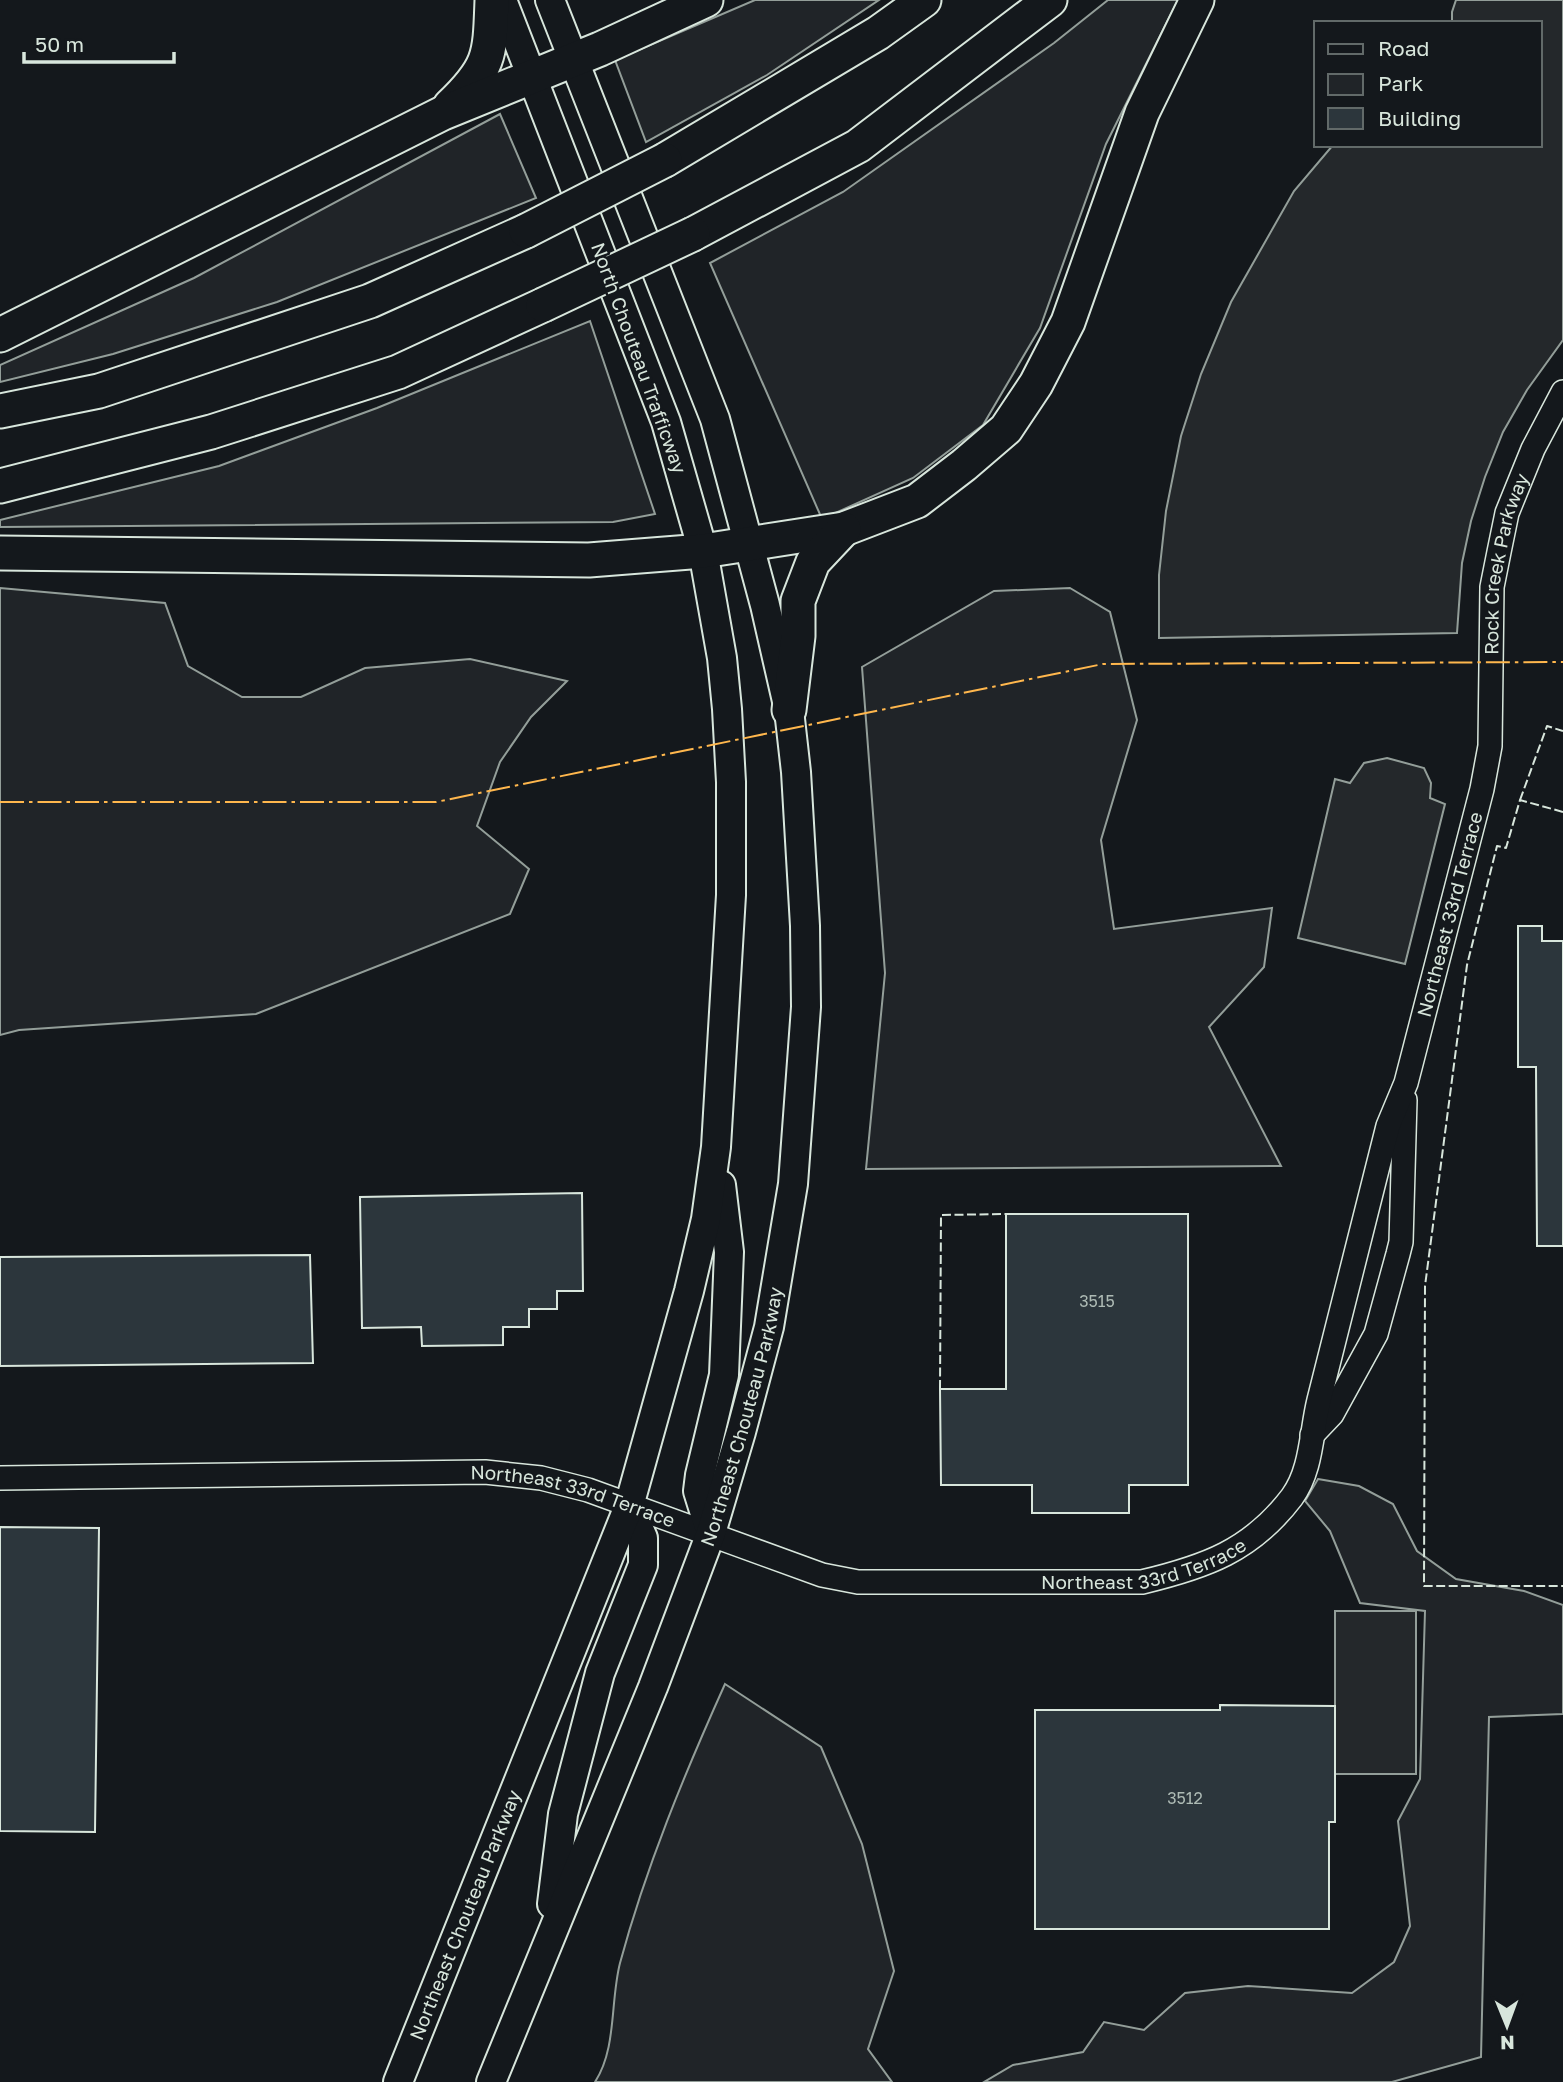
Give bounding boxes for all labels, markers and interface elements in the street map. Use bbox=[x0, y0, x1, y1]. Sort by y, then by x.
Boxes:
scale bar bbox=[24, 21, 175, 65]
legend bbox=[1314, 21, 1542, 147]
text: 50 m bbox=[35, 31, 84, 57]
text: Road bbox=[1378, 35, 1429, 61]
text: Park bbox=[1378, 70, 1424, 96]
text: Building bbox=[1378, 105, 1461, 131]
street label: North Chouteau Trafficway bbox=[587, 239, 692, 477]
street label: Rock Creek Parkway bbox=[1479, 469, 1533, 655]
street label: Northeast 33rd Terrace bbox=[1412, 809, 1487, 1019]
street label: Northeast Chouteau Parkway bbox=[695, 1285, 787, 1549]
house number: 3515 bbox=[1079, 1291, 1115, 1311]
street label: Northeast 33rd Terrace bbox=[470, 1460, 678, 1532]
street label: Northeast 33rd Terrace bbox=[1041, 1533, 1250, 1594]
street label: Northeast Chouteau Parkway bbox=[404, 1786, 525, 2043]
house number: 3512 bbox=[1167, 1788, 1203, 1808]
north arrow bbox=[1472, 1991, 1542, 2061]
text: N bbox=[1500, 2032, 1515, 2055]

